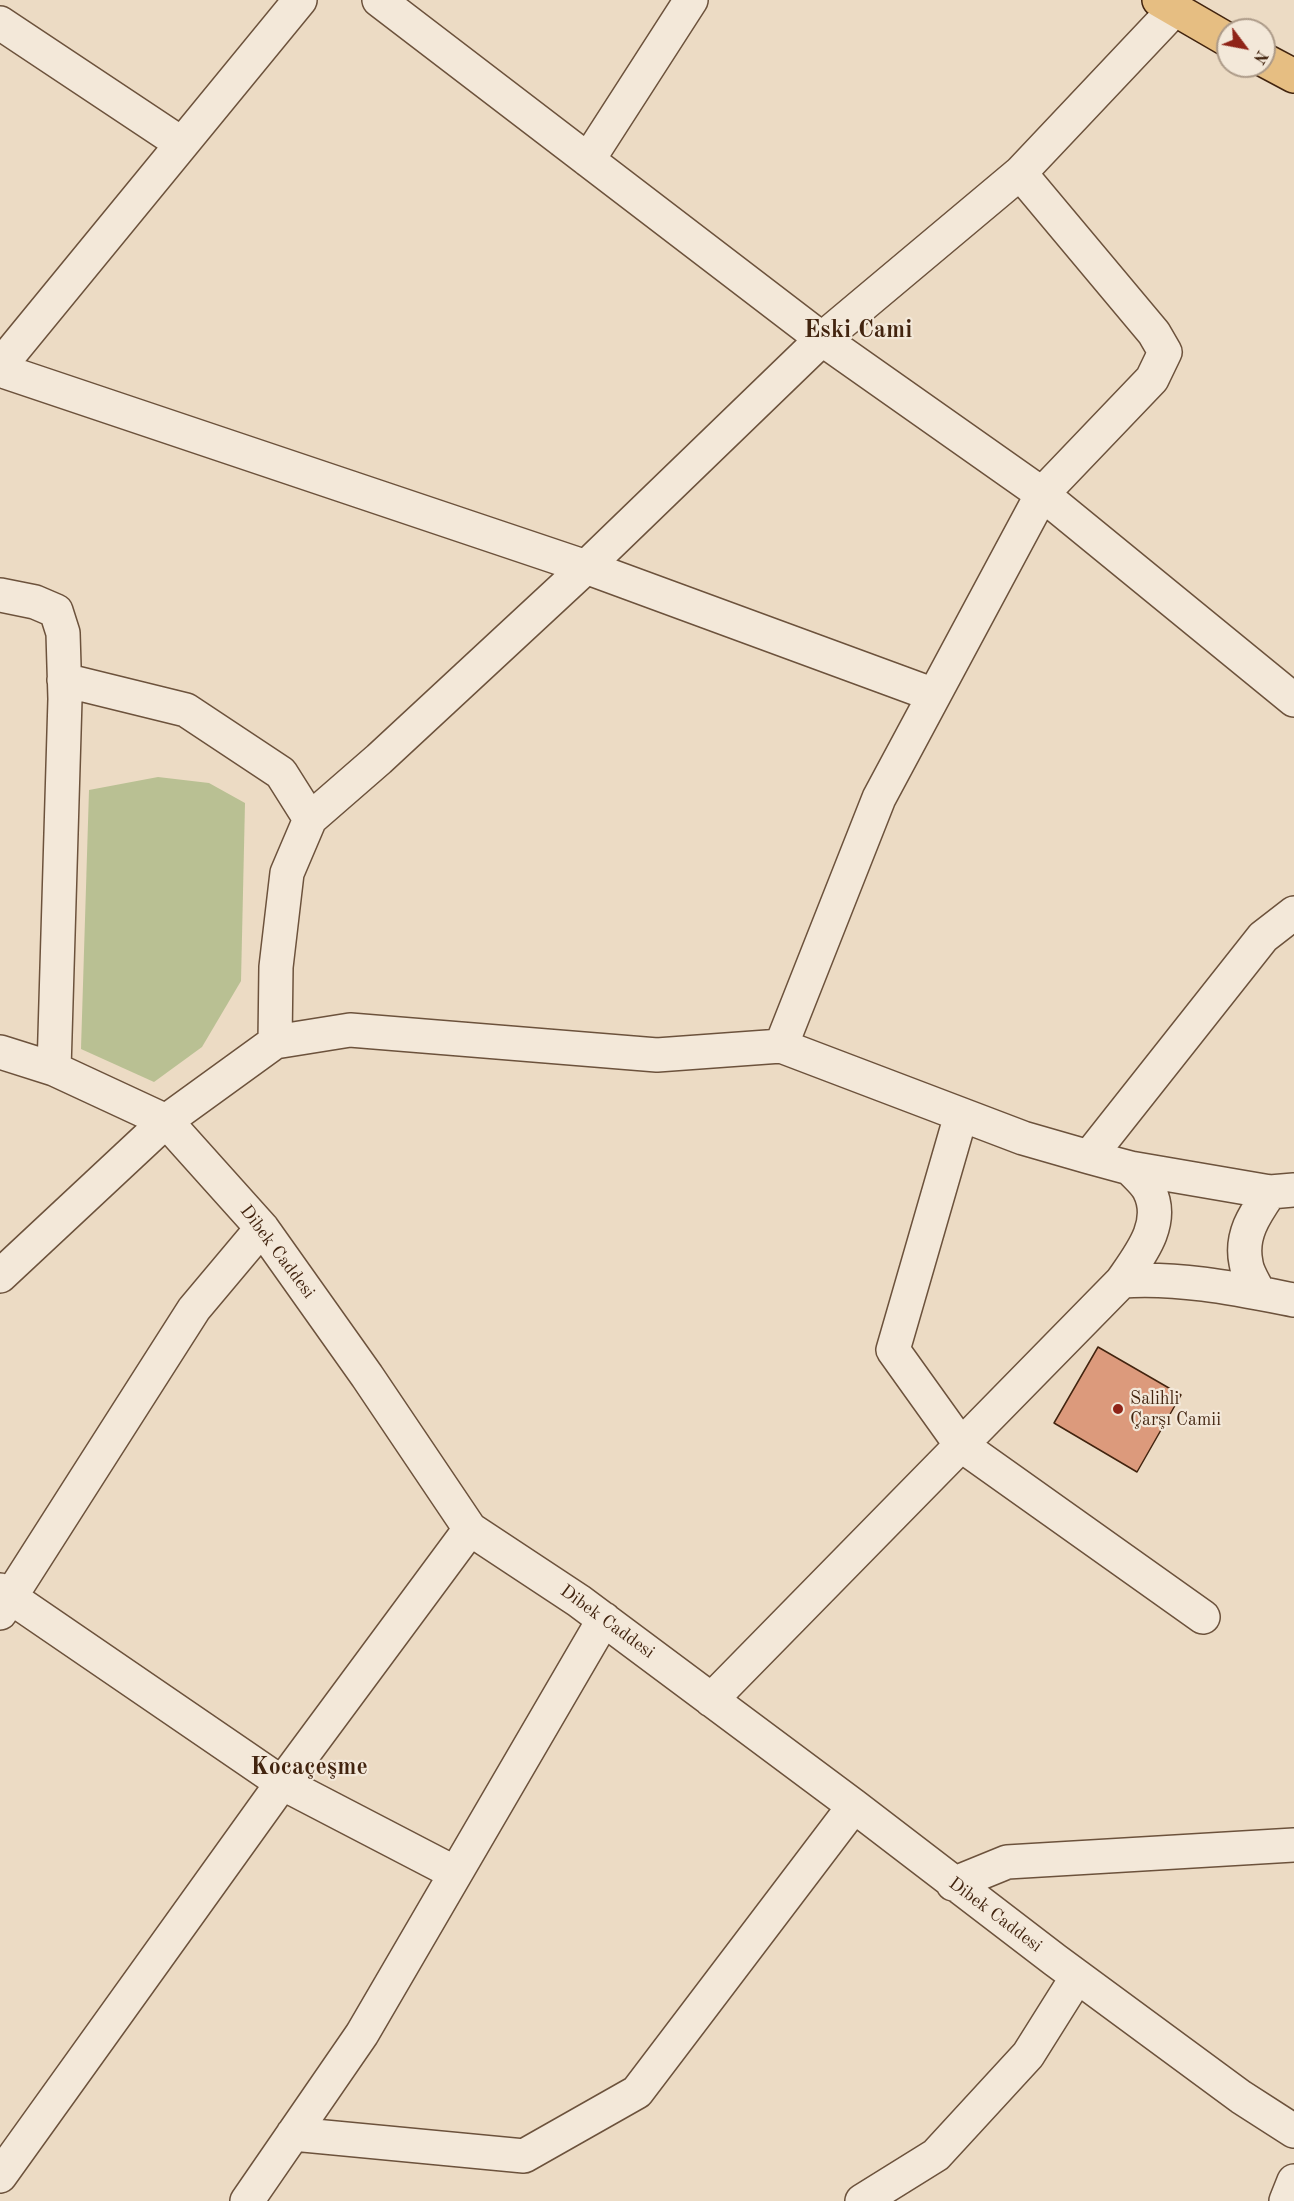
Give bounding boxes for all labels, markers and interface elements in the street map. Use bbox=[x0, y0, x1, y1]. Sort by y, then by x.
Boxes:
north arrow bbox=[1216, 18, 1276, 78]
text: N bbox=[1250, 47, 1270, 66]
district label: Eski Cami bbox=[804, 317, 912, 345]
street label: Dibek Caddesi bbox=[235, 1201, 319, 1303]
place label: Salihli Çarşı Camii bbox=[1130, 1388, 1221, 1430]
marker: Salihli Çarşı Camii bbox=[1111, 1402, 1125, 1416]
street label: Dibek Caddesi bbox=[556, 1580, 658, 1664]
district label: Kocaçeşme bbox=[250, 1754, 368, 1782]
street label: Dibek Caddesi bbox=[944, 1873, 1046, 1957]

